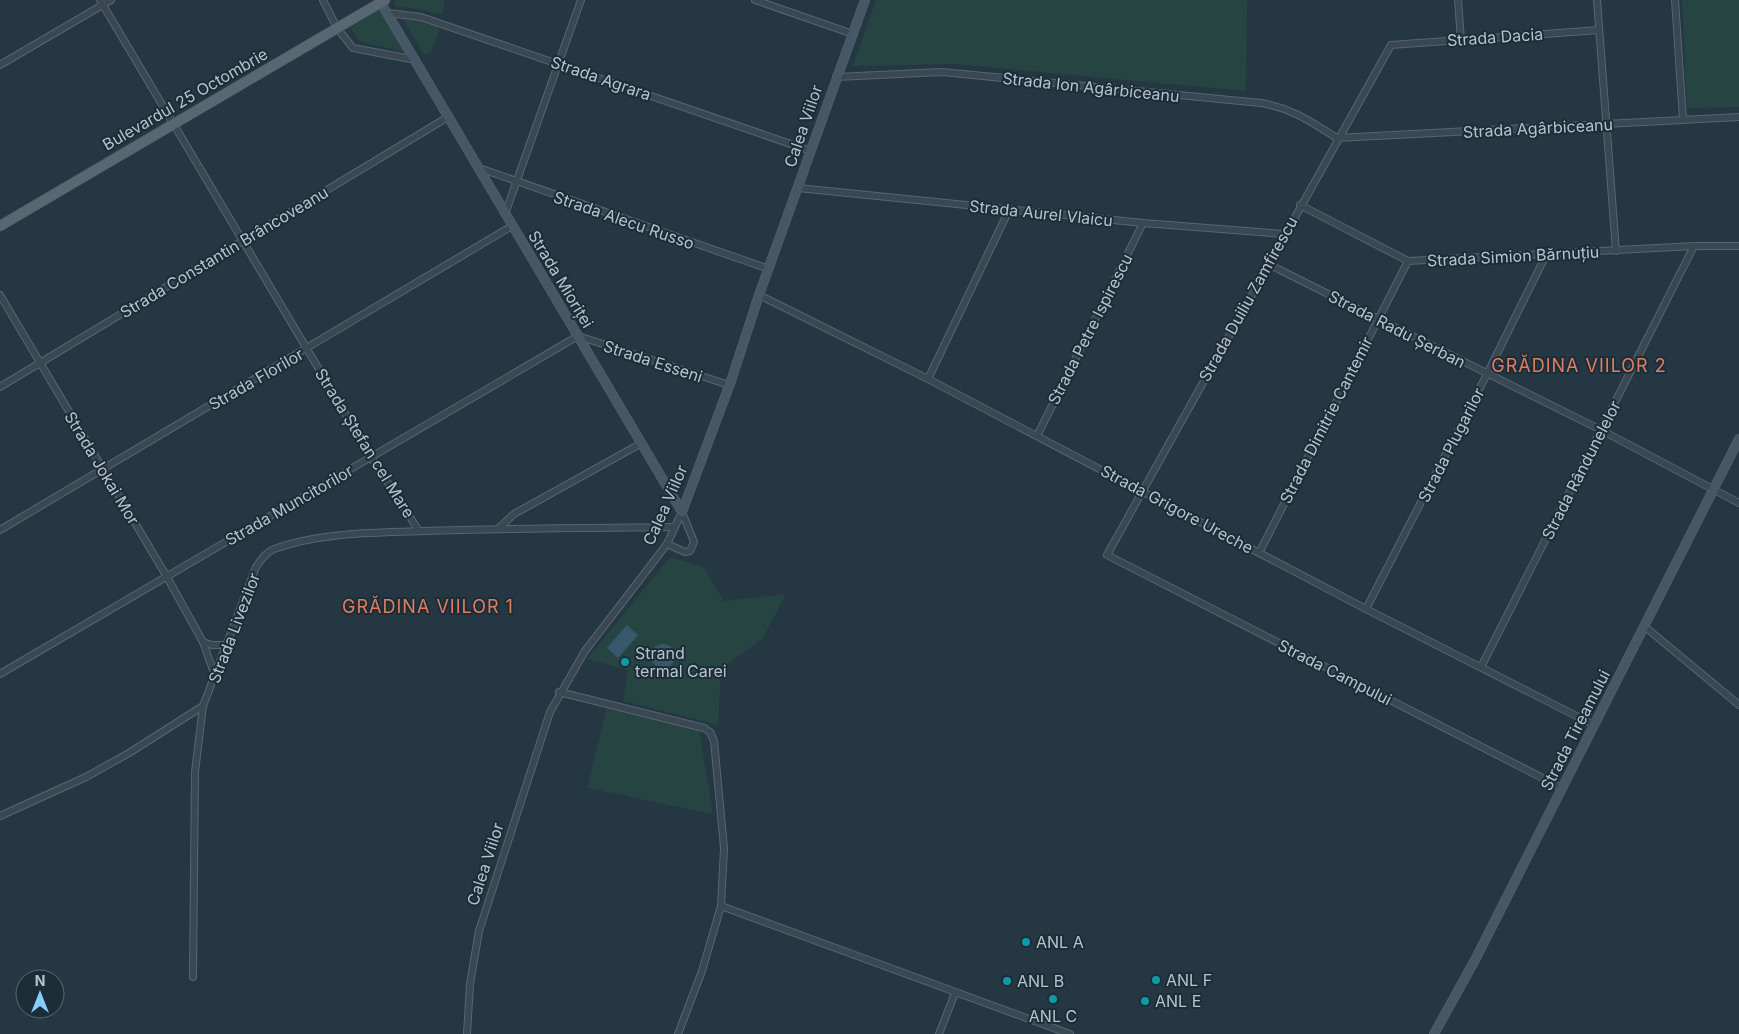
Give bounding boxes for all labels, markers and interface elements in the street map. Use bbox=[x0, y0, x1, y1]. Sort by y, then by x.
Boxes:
street label: Strada Dacia bbox=[1446, 24, 1544, 50]
street label: Bulevardul 25 Octombrie bbox=[99, 43, 271, 155]
street label: Strada Agrara bbox=[548, 52, 654, 104]
street label: Strada Ion Agârbiceanu bbox=[1001, 68, 1181, 106]
street label: Calea Viilor bbox=[780, 82, 826, 170]
street label: Strada Agârbiceanu bbox=[1463, 114, 1613, 142]
street label: Strada Constantin Brâncoveanu bbox=[116, 182, 332, 322]
street label: Strada Alecu Russo bbox=[551, 187, 697, 253]
street label: Strada Aurel Vlaicu bbox=[968, 196, 1114, 230]
street label: Strada Duiliu Zamfirescu bbox=[1194, 213, 1302, 385]
street label: Strada Mioriței bbox=[524, 227, 598, 331]
street label: Strada Simion Bărnuțiu bbox=[1426, 241, 1600, 271]
street label: Strada Petre Ispirescu bbox=[1043, 250, 1137, 408]
street label: Strada Radu Șerban bbox=[1325, 286, 1469, 372]
street label: Strada Dimitrie Cantemir bbox=[1275, 333, 1377, 507]
street label: Strada Esseni bbox=[601, 336, 705, 386]
street label: Strada Florilor bbox=[205, 344, 307, 414]
district label: GRĂDINA VIILOR 2 bbox=[1491, 354, 1667, 376]
street label: Strada Ștefan cel Mare bbox=[311, 365, 419, 521]
street label: Strada Plugarilor bbox=[1414, 384, 1488, 506]
street label: Strada Rândunelelor bbox=[1537, 397, 1625, 543]
street label: Strada Jokai Mor bbox=[60, 408, 144, 528]
street label: Strada Muncitorilor bbox=[221, 460, 357, 550]
street label: Strada Grigore Ureche bbox=[1097, 460, 1257, 558]
street label: Calea Viilor bbox=[638, 462, 692, 548]
street label: Strada Livezilor bbox=[204, 570, 264, 686]
district label: GRĂDINA VIILOR 1 bbox=[342, 595, 514, 617]
street label: Strada Campului bbox=[1275, 635, 1395, 709]
place label: Strand termal Carei bbox=[635, 643, 727, 681]
marker: Strand termal Carei bbox=[619, 656, 631, 668]
street label: Strada Tireamului bbox=[1536, 666, 1614, 794]
street label: Calea Viilor bbox=[462, 820, 508, 908]
place label: ANL A bbox=[1036, 932, 1084, 952]
marker: ANL A bbox=[1020, 936, 1032, 948]
north arrow bbox=[15, 969, 65, 1019]
place label: ANL F bbox=[1166, 970, 1212, 990]
place label: ANL B bbox=[1017, 971, 1064, 991]
text: N bbox=[35, 972, 45, 989]
marker: ANL F bbox=[1150, 974, 1162, 986]
marker: ANL B bbox=[1001, 975, 1013, 987]
place label: ANL E bbox=[1155, 991, 1201, 1011]
marker: ANL C bbox=[1047, 993, 1059, 1005]
marker: ANL E bbox=[1139, 995, 1151, 1007]
place label: ANL C bbox=[1029, 1006, 1077, 1026]

